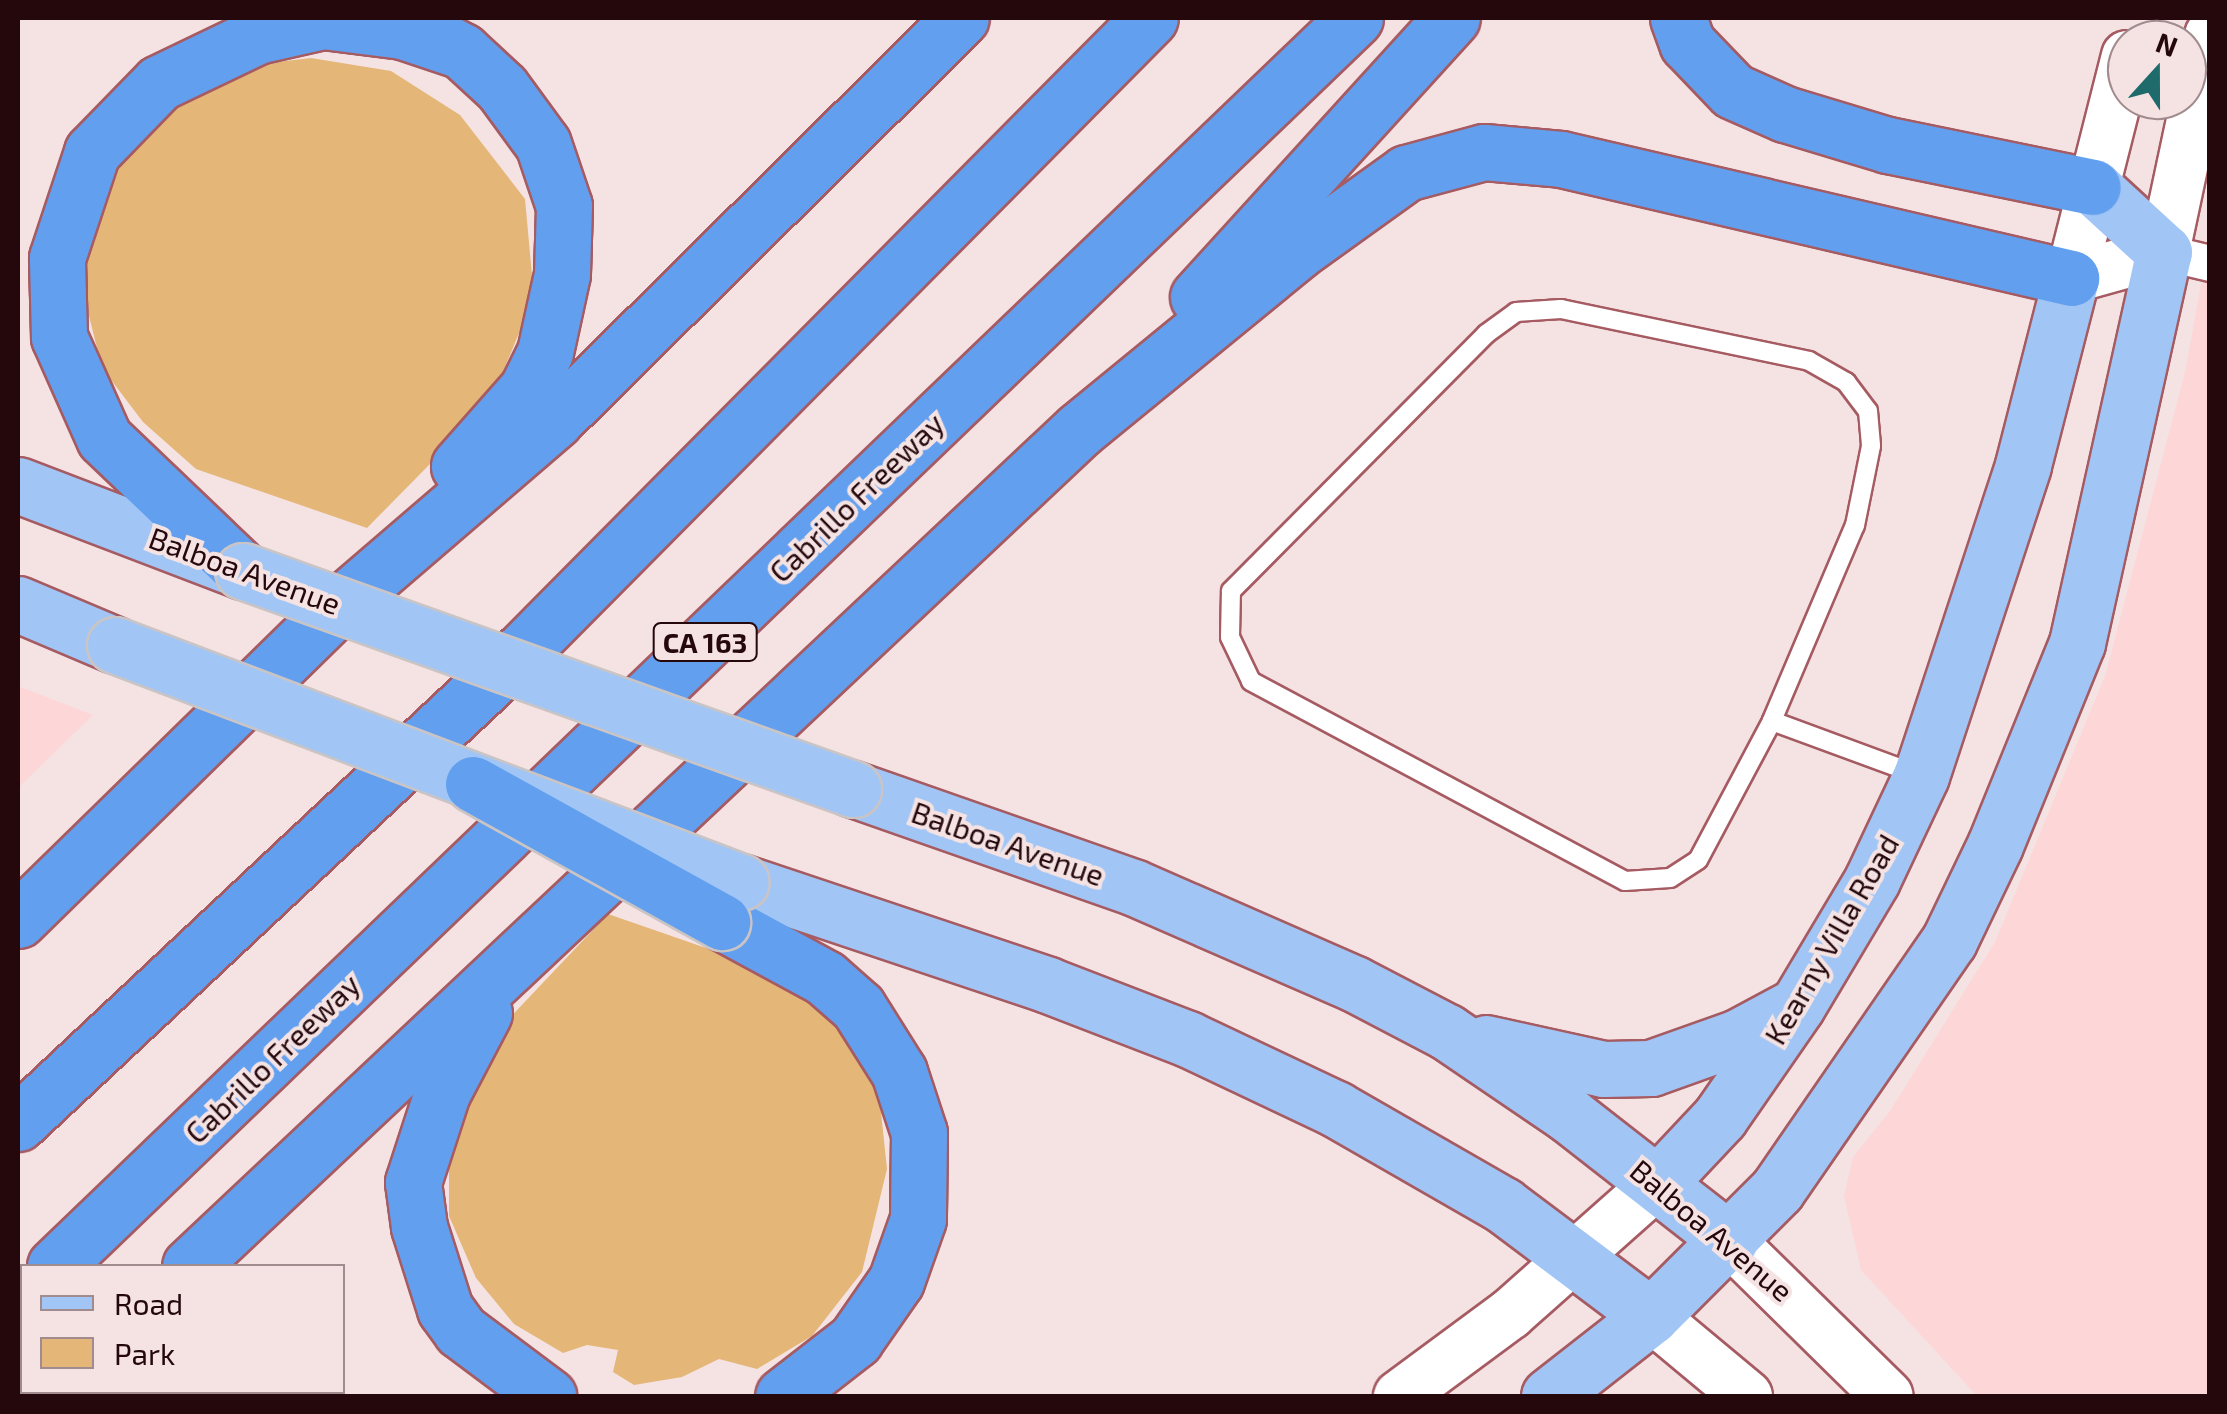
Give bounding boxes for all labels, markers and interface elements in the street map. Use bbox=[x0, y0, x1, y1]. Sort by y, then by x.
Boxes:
north arrow bbox=[2107, 20, 2207, 120]
text: N bbox=[2152, 24, 2183, 63]
street label: Cabrillo Freeway bbox=[761, 405, 951, 589]
street label: Balboa Avenue bbox=[144, 519, 346, 621]
road number: CA 163 bbox=[650, 619, 760, 665]
street label: Balboa Avenue bbox=[907, 793, 1109, 893]
street label: Kearny Villa Road bbox=[1756, 827, 1906, 1051]
street label: Cabrillo Freeway bbox=[177, 966, 367, 1150]
street label: Balboa Avenue bbox=[1623, 1151, 1801, 1309]
legend bbox=[20, 1264, 345, 1394]
text: Road bbox=[114, 1285, 183, 1321]
text: Park bbox=[114, 1335, 175, 1371]

